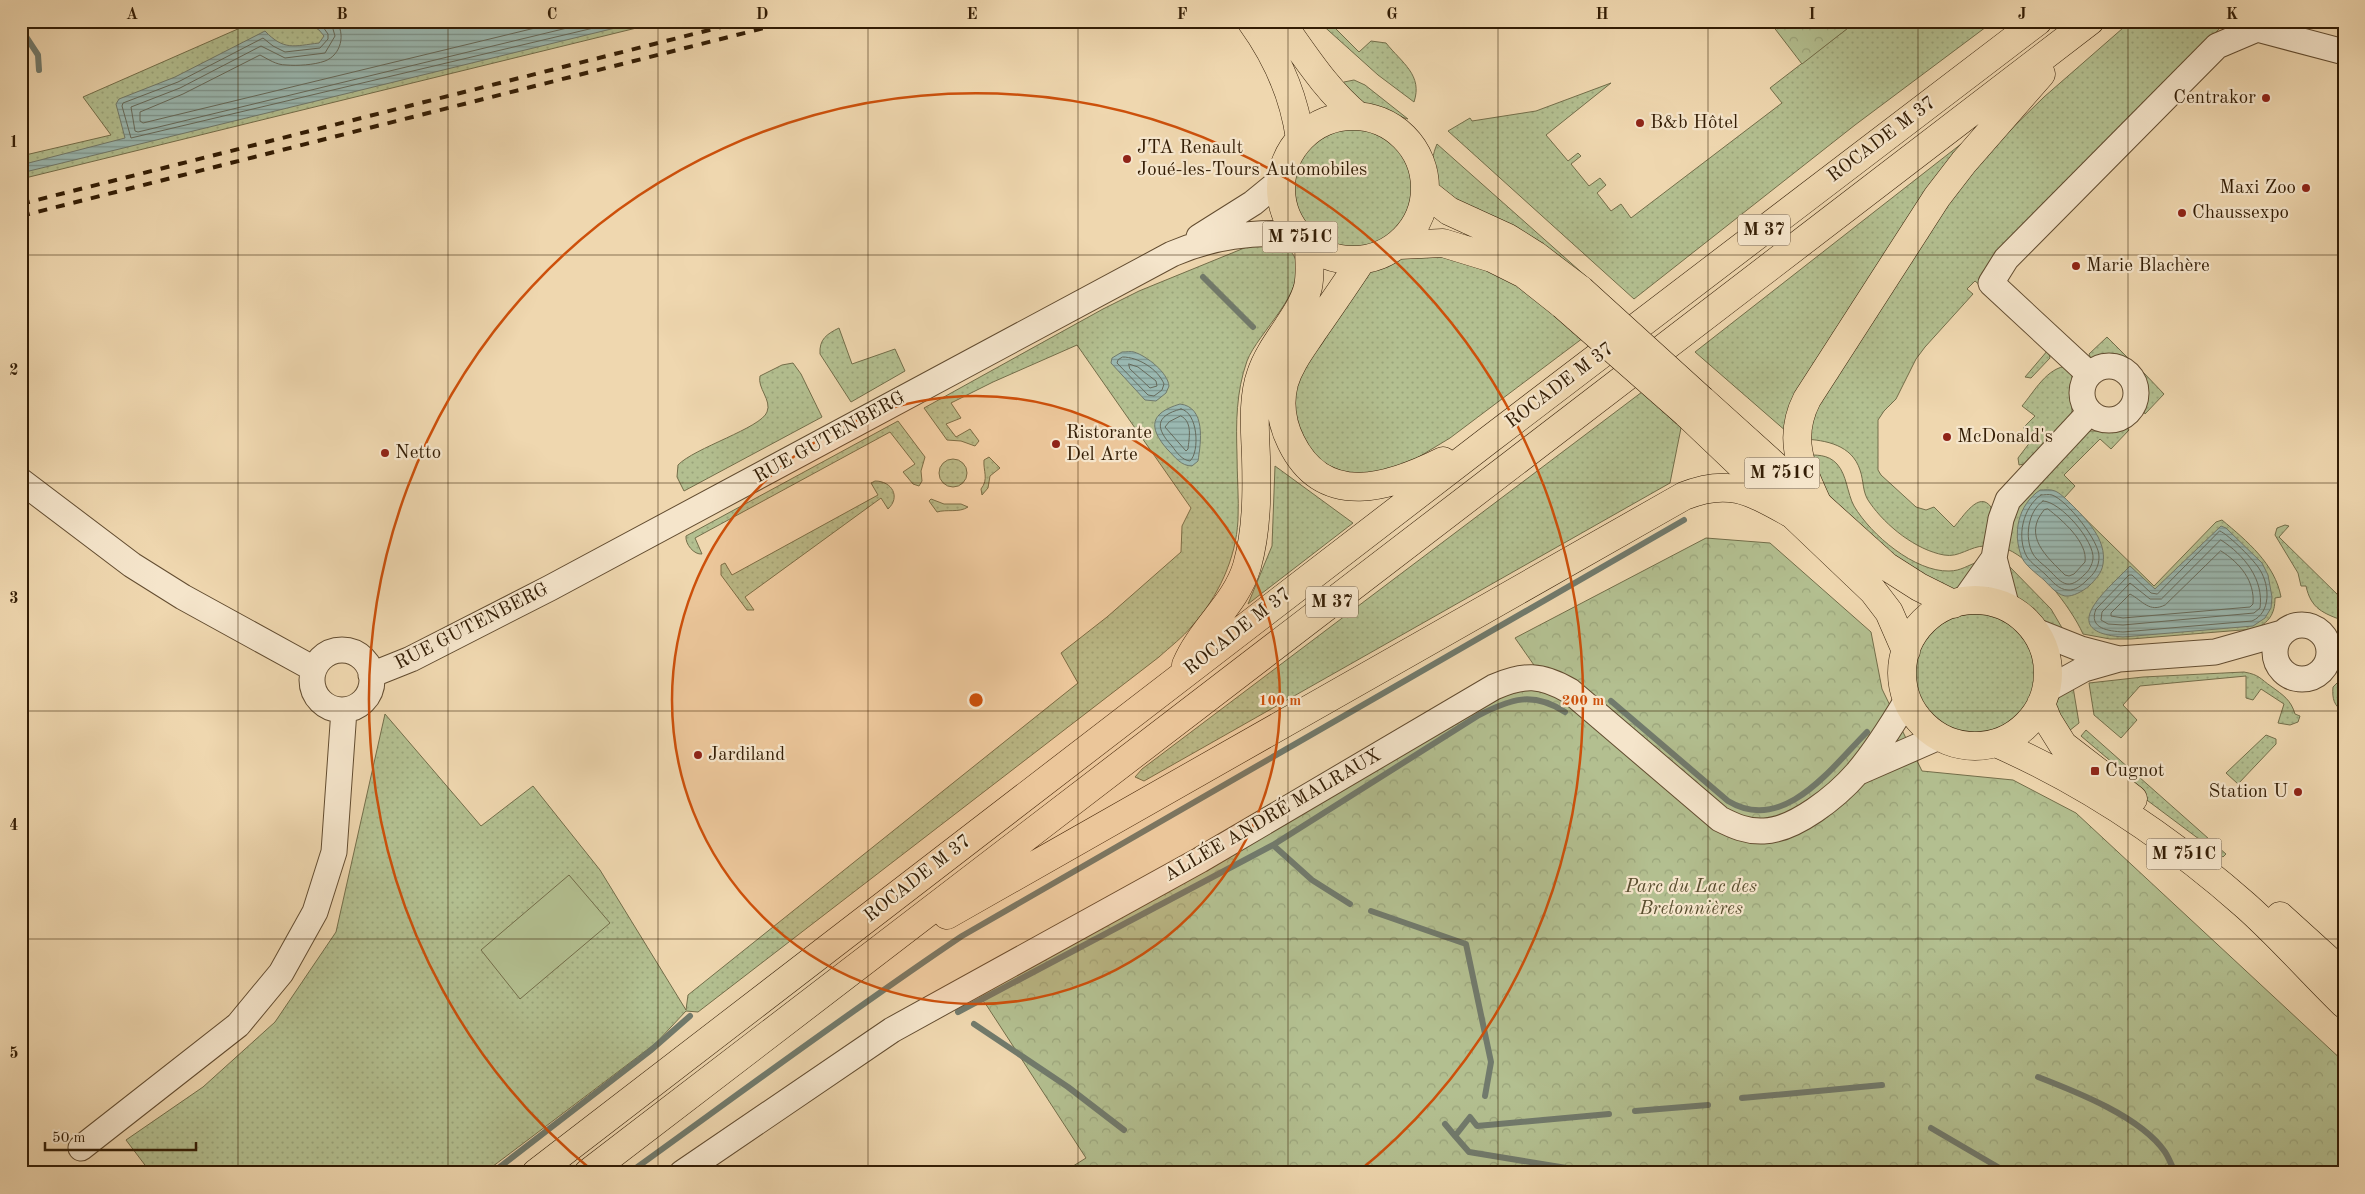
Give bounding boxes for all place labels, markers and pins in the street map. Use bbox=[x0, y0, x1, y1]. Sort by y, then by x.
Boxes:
place label: Centrakor bbox=[2173, 89, 2256, 108]
marker: Centrakor bbox=[2260, 92, 2272, 104]
place label: B&b Hôtel bbox=[1650, 114, 1738, 133]
marker: B&b Hôtel bbox=[1634, 117, 1646, 129]
place label: JTA Renault Joué-les-Tours Automobiles bbox=[1137, 139, 1367, 180]
marker: JTA Renault Joué-les-Tours Automobiles bbox=[1121, 153, 1133, 165]
place label: Maxi Zoo bbox=[2219, 179, 2296, 198]
marker: Maxi Zoo bbox=[2300, 182, 2312, 194]
place label: Chaussexpo bbox=[2192, 204, 2289, 223]
marker: Chaussexpo bbox=[2176, 207, 2188, 219]
place label: Marie Blachère bbox=[2086, 257, 2210, 276]
marker: Marie Blachère bbox=[2070, 260, 2082, 272]
place label: Ristorante Del Arte bbox=[1066, 424, 1152, 465]
place label: McDonald's bbox=[1957, 428, 2053, 447]
marker: McDonald's bbox=[1941, 431, 1953, 443]
marker: Ristorante Del Arte bbox=[1050, 438, 1062, 450]
place label: Netto bbox=[395, 444, 441, 463]
marker: Netto bbox=[379, 447, 391, 459]
centre of rings bbox=[967, 691, 985, 709]
place label: Jardiland bbox=[708, 746, 785, 765]
marker: Jardiland bbox=[692, 749, 704, 761]
place label: Cugnot bbox=[2105, 762, 2164, 781]
marker: Cugnot bbox=[2089, 765, 2101, 777]
place label: Station U bbox=[2209, 783, 2288, 802]
marker: Station U bbox=[2292, 786, 2304, 798]

